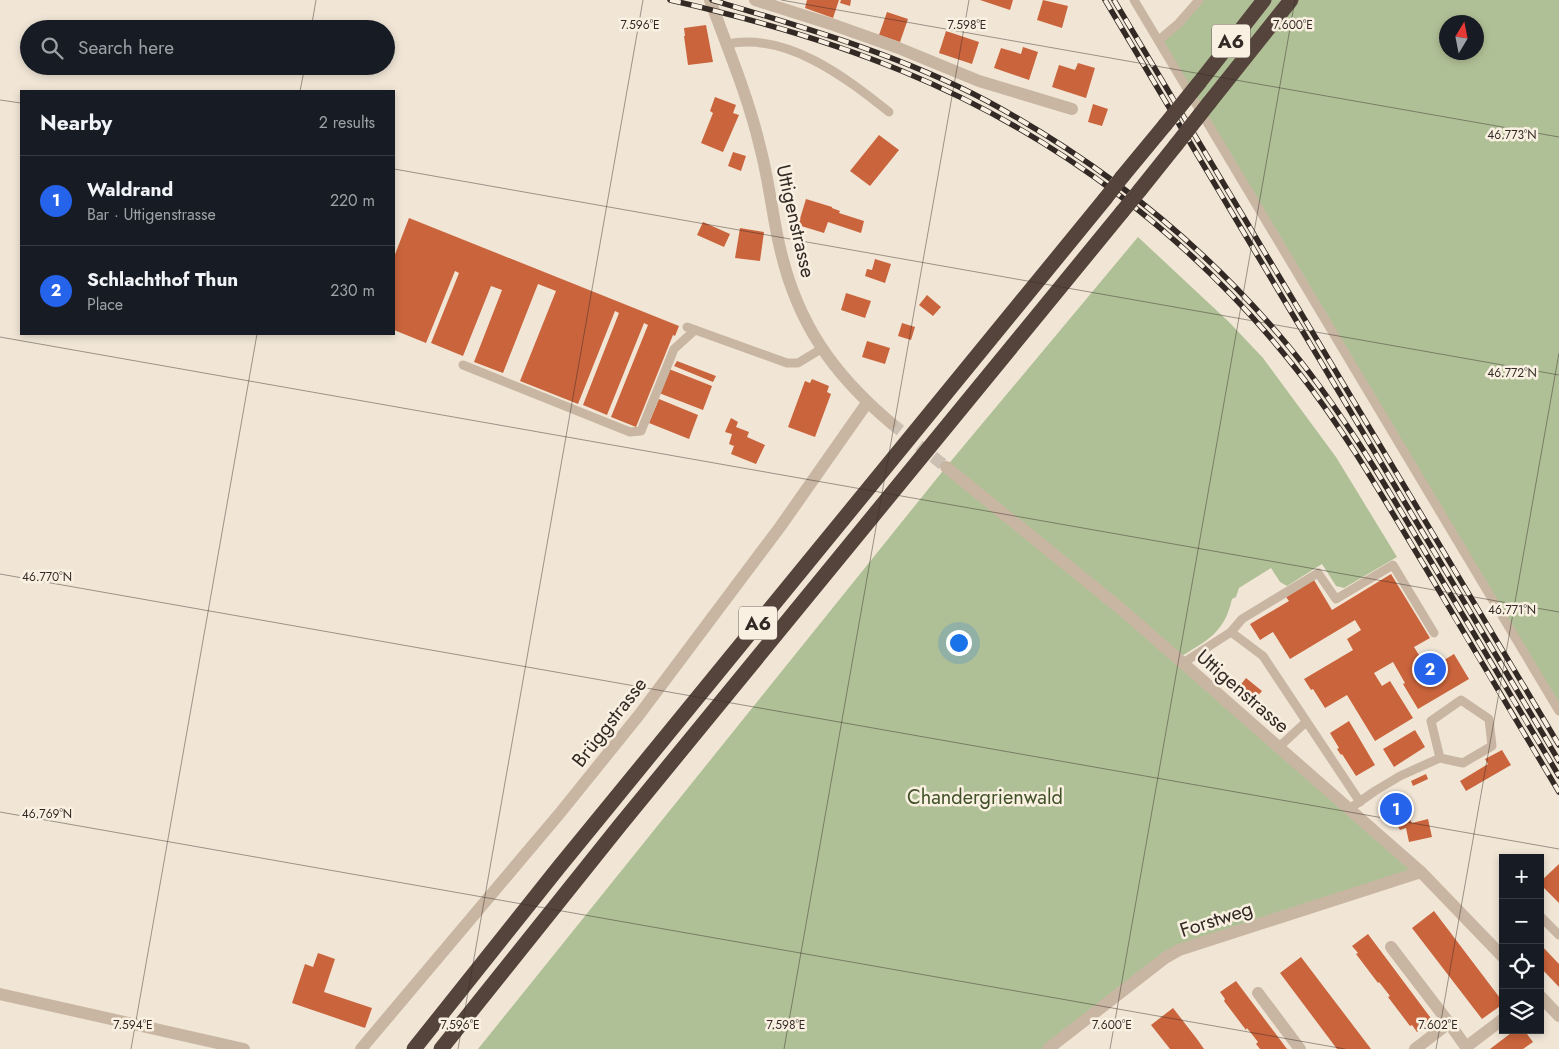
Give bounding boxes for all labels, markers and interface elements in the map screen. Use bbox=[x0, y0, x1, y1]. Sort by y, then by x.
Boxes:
north arrow bbox=[1439, 15, 1484, 60]
text: 7.596°E bbox=[620, 16, 660, 34]
text: 7.598°E bbox=[948, 16, 986, 34]
text: 7.600°E bbox=[1273, 16, 1313, 34]
search box bbox=[20, 20, 395, 75]
road number: A6 bbox=[1212, 24, 1250, 58]
icon: search bbox=[38, 34, 66, 62]
text: Search here bbox=[78, 34, 174, 61]
text: Nearby bbox=[40, 108, 112, 138]
text: 2 results bbox=[319, 111, 375, 134]
text: 46.773°N bbox=[1487, 126, 1537, 144]
street label: Uttigenstrasse bbox=[768, 162, 823, 281]
text: Waldrand bbox=[87, 176, 173, 203]
text: 1 bbox=[52, 189, 60, 212]
text: 220 m bbox=[330, 189, 375, 212]
text: Bar · Uttigenstrasse bbox=[87, 203, 216, 226]
text: Schlachthof Thun bbox=[87, 266, 238, 293]
text: 2 bbox=[51, 279, 61, 302]
text: 230 m bbox=[330, 279, 375, 302]
text: Place bbox=[87, 293, 123, 316]
text: 46.772°N bbox=[1487, 364, 1537, 382]
text: 46.770°N bbox=[22, 568, 72, 586]
text: 46.771°N bbox=[1488, 601, 1536, 619]
road number: A6 bbox=[739, 606, 777, 640]
your location bbox=[946, 630, 972, 656]
street label: Uttigenstrasse bbox=[1190, 643, 1296, 740]
pin: 2 bbox=[1414, 650, 1446, 688]
street label: Brüggstrasse bbox=[565, 671, 654, 773]
park label: Chandergrienwald bbox=[907, 783, 1063, 812]
pin: 1 bbox=[1380, 790, 1412, 828]
text: 46.769°N bbox=[22, 805, 72, 823]
map controls bbox=[1499, 854, 1544, 1034]
button: + bbox=[1499, 854, 1544, 899]
street label: Forstweg bbox=[1176, 894, 1256, 945]
button: − bbox=[1499, 899, 1544, 944]
button: locate bbox=[1499, 944, 1544, 989]
button: layers bbox=[1499, 989, 1544, 1034]
text: 7.594°E bbox=[113, 1016, 153, 1034]
text: 7.596°E bbox=[440, 1016, 480, 1034]
text: 7.598°E bbox=[767, 1016, 805, 1034]
text: 7.600°E bbox=[1092, 1016, 1132, 1034]
text: 7.602°E bbox=[1418, 1016, 1458, 1034]

